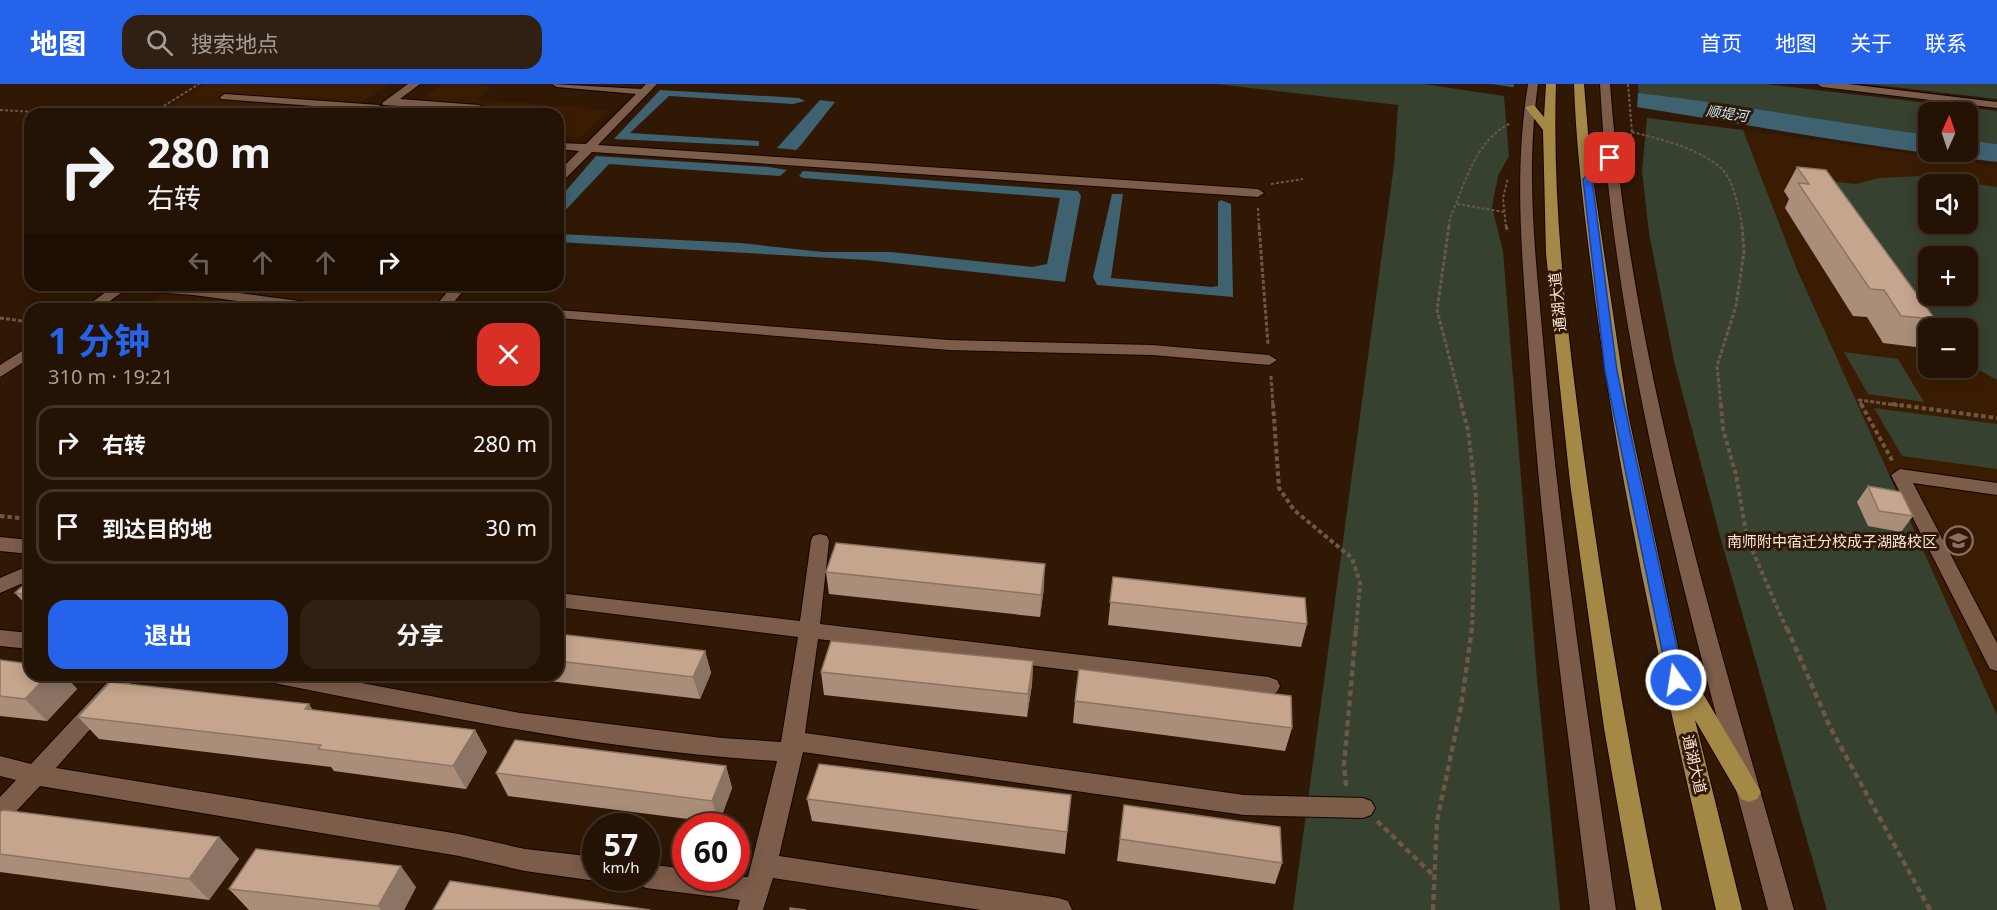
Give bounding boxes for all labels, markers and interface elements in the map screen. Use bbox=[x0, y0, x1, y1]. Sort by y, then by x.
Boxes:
search box bbox=[122, 15, 542, 69]
text: 地图 bbox=[30, 24, 86, 62]
icon: search bbox=[143, 26, 176, 59]
text: 搜索地点 bbox=[191, 28, 279, 58]
text: 首页 bbox=[1700, 29, 1742, 57]
text: 地图 bbox=[1775, 29, 1817, 57]
text: 关于 bbox=[1850, 29, 1892, 57]
text: 联系 bbox=[1925, 29, 1967, 57]
water label: 顺堤河 bbox=[1705, 101, 1752, 126]
north arrow bbox=[1918, 102, 1978, 162]
map controls bbox=[1918, 102, 1978, 378]
text: 280 m bbox=[147, 123, 271, 180]
icon: right bbox=[48, 132, 126, 210]
pin bbox=[1584, 132, 1635, 183]
icon: arrive bbox=[1593, 141, 1626, 174]
button: sound bbox=[1918, 174, 1978, 234]
text: 右转 bbox=[147, 179, 201, 216]
icon: left bbox=[183, 246, 216, 279]
icon: ahead bbox=[246, 246, 279, 279]
icon: ahead bbox=[309, 246, 342, 279]
icon: right bbox=[372, 246, 405, 279]
button: + bbox=[1918, 246, 1978, 306]
street label: 通湖大道 bbox=[1544, 271, 1570, 333]
text: 1 分钟 bbox=[48, 316, 150, 365]
button: − bbox=[1918, 318, 1978, 378]
button: close bbox=[477, 323, 540, 386]
text: 310 m · 19:21 bbox=[48, 363, 173, 390]
icon: right bbox=[51, 426, 84, 459]
text: 280 m bbox=[473, 428, 537, 458]
text: 右转 bbox=[102, 429, 146, 459]
icon: arrive bbox=[51, 510, 84, 543]
text: 30 m bbox=[486, 512, 537, 542]
text: 到达目的地 bbox=[102, 513, 212, 543]
school or university icon: 南师附中宿迁分校成子湖路校区 bbox=[1942, 525, 1974, 557]
place label: 南师附中宿迁分校成子湖路校区 bbox=[1727, 531, 1937, 551]
button: 退出 bbox=[48, 600, 288, 669]
button: 分享 bbox=[300, 600, 540, 669]
position arrow bbox=[1644, 648, 1708, 712]
street label: 通湖大道 bbox=[1679, 733, 1711, 795]
speed limit sign: 60 bbox=[672, 813, 750, 891]
text: 57 bbox=[604, 824, 638, 865]
text: km/h bbox=[603, 857, 639, 877]

